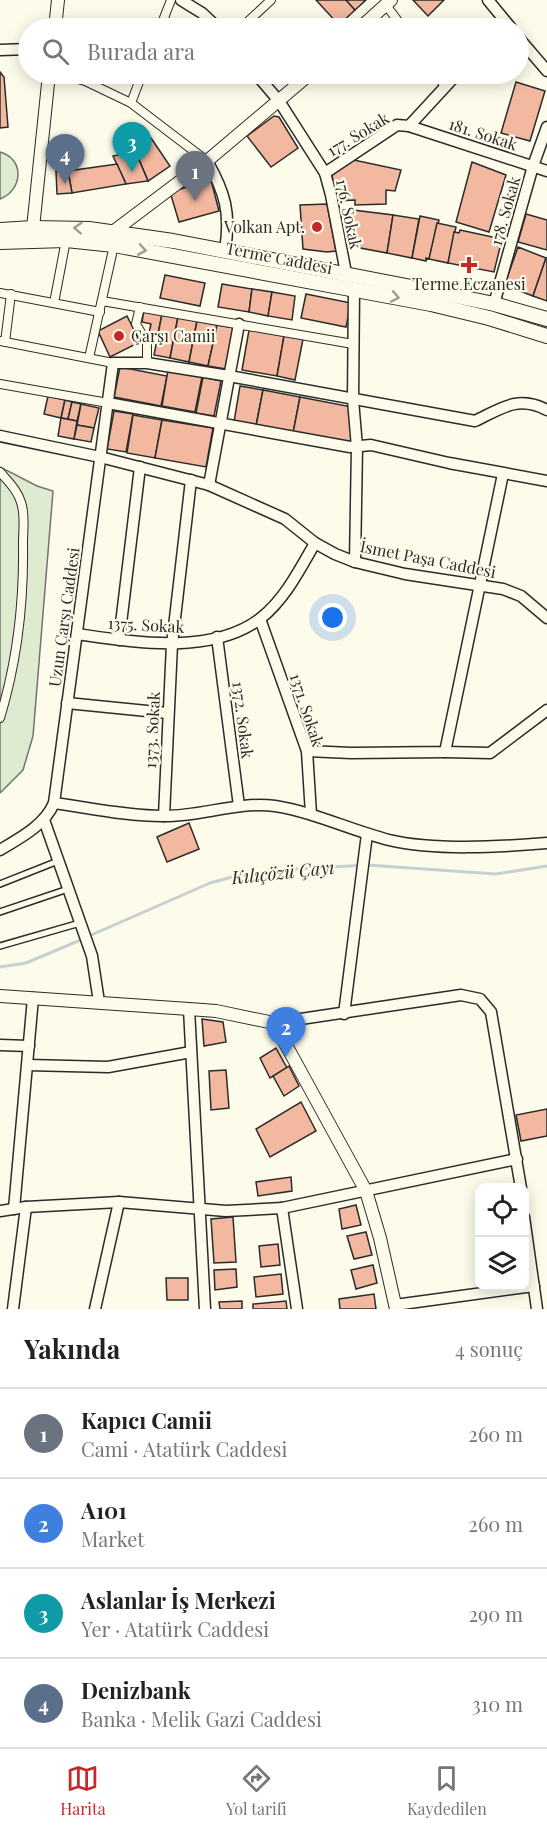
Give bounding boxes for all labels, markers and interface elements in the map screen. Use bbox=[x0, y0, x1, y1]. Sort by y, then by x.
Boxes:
search box bbox=[18, 18, 529, 84]
icon: search bbox=[39, 35, 72, 68]
text: Burada ara bbox=[87, 36, 195, 66]
street label: 177. Sokak bbox=[323, 107, 393, 160]
street label: 181. Sokak bbox=[446, 113, 520, 155]
pin: 3 bbox=[112, 122, 152, 172]
pin: 4 bbox=[46, 134, 84, 184]
pin: 1 bbox=[176, 152, 214, 201]
street label: 178. Sokak bbox=[485, 173, 525, 248]
street label: 176. Sokak bbox=[332, 177, 367, 251]
place label: Volkan Apt. bbox=[223, 216, 305, 237]
marker: Volkan Apt. bbox=[310, 220, 324, 234]
one-way arrow bbox=[73, 222, 82, 235]
street label: Terme Caddesi bbox=[224, 237, 335, 278]
one-way arrow bbox=[136, 243, 146, 256]
marker: Terme Eczanesi bbox=[462, 258, 476, 272]
place label: Terme Eczanesi bbox=[412, 273, 526, 294]
one-way arrow bbox=[390, 290, 400, 303]
place label: Çarşı Camii bbox=[131, 325, 216, 346]
marker: Çarşı Camii bbox=[112, 329, 126, 343]
street label: İsmet Paşa Caddesi bbox=[358, 535, 498, 582]
street label: Uzun Çarşı Caddesi bbox=[43, 546, 84, 688]
your location bbox=[318, 603, 347, 632]
street label: 1375. Sokak bbox=[107, 612, 185, 637]
street label: 1371. Sokak bbox=[286, 670, 329, 749]
street label: 1372. Sokak bbox=[228, 680, 259, 760]
street label: 1373. Sokak bbox=[139, 691, 164, 769]
water label: Kılıçözü Çayı bbox=[229, 855, 335, 889]
pin: 2 bbox=[266, 1008, 306, 1057]
map controls bbox=[475, 1183, 529, 1291]
button: locate bbox=[475, 1183, 529, 1237]
button: layers bbox=[475, 1237, 529, 1291]
text: Yakında bbox=[24, 1331, 120, 1366]
text: 4 sonuç bbox=[455, 1335, 523, 1362]
text: Kapıcı Camii bbox=[81, 1405, 212, 1435]
text: 1 bbox=[40, 1420, 47, 1447]
text: 260 m bbox=[468, 1420, 523, 1447]
text: Cami · Atatürk Caddesi bbox=[81, 1435, 287, 1462]
text: A101 bbox=[81, 1495, 127, 1525]
text: 2 bbox=[38, 1510, 49, 1537]
text: 260 m bbox=[468, 1510, 523, 1537]
text: Market bbox=[81, 1525, 144, 1552]
text: Aslanlar İş Merkezi bbox=[81, 1585, 276, 1615]
text: 3 bbox=[39, 1600, 48, 1627]
text: 290 m bbox=[469, 1600, 523, 1627]
text: Yer · Atatürk Caddesi bbox=[81, 1615, 269, 1642]
text: Denizbank bbox=[81, 1675, 191, 1705]
text: 4 bbox=[38, 1690, 49, 1717]
text: 310 m bbox=[472, 1690, 523, 1717]
text: Banka · Melik Gazi Caddesi bbox=[81, 1705, 322, 1732]
tab: Harita bbox=[60, 1762, 106, 1819]
tab: Yol tarifi bbox=[226, 1762, 287, 1819]
tab: Kaydedilen bbox=[407, 1762, 487, 1819]

